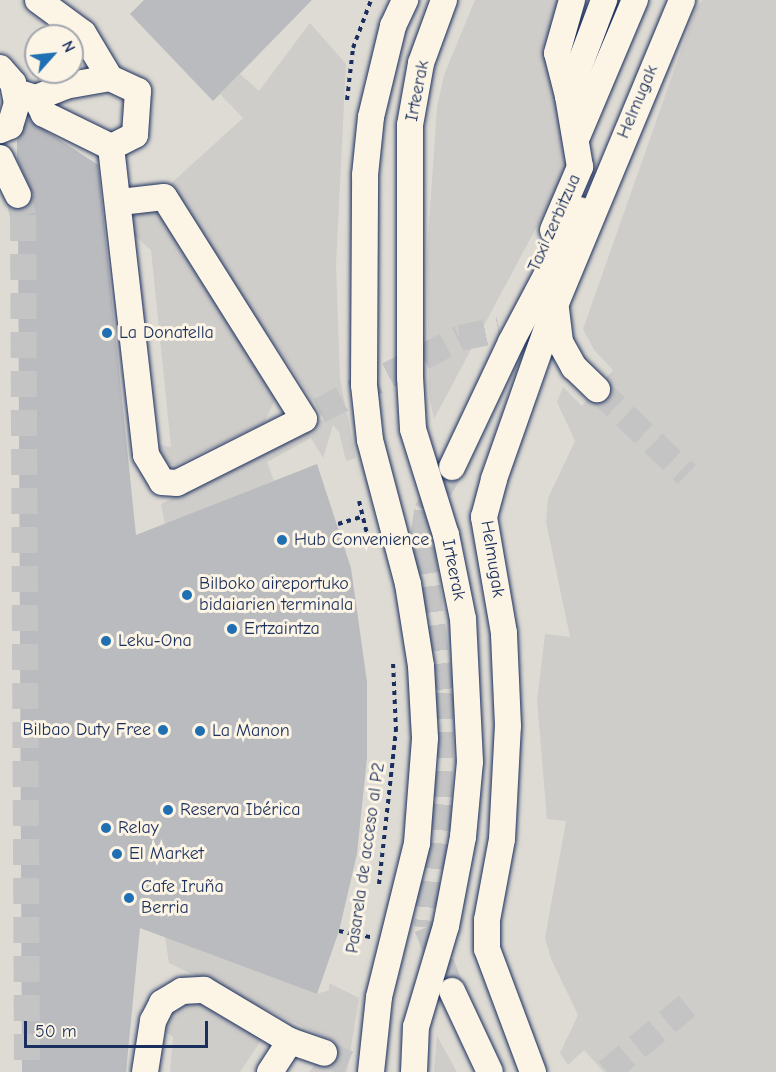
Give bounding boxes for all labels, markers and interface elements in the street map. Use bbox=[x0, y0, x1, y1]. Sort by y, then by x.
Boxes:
north arrow bbox=[24, 24, 84, 84]
text: N bbox=[58, 38, 79, 55]
street label: Irteerak bbox=[402, 59, 434, 123]
street label: Helmugak bbox=[613, 62, 663, 142]
street label: Taxi zerbitzua bbox=[524, 171, 586, 275]
place label: La Donatella bbox=[119, 322, 214, 344]
marker: La Donatella bbox=[100, 326, 114, 340]
street label: Helmugak bbox=[475, 519, 509, 599]
place label: Hub Convenience bbox=[294, 529, 429, 551]
marker: Hub Convenience bbox=[275, 533, 289, 547]
street label: Irteerak bbox=[437, 538, 469, 602]
place label: Bilboko aireportuko bidaiarien terminala bbox=[199, 574, 353, 616]
marker: Bilboko aireportuko bidaiarien terminala bbox=[180, 588, 194, 602]
place label: Ertzaintza bbox=[244, 618, 320, 640]
marker: Ertzaintza bbox=[225, 622, 239, 636]
place label: Leku-Ona bbox=[118, 630, 192, 652]
marker: Leku-Ona bbox=[99, 634, 113, 648]
place label: Bilbao Duty Free bbox=[22, 719, 151, 741]
place label: La Manon bbox=[212, 720, 290, 742]
marker: Bilbao Duty Free bbox=[156, 723, 170, 737]
marker: La Manon bbox=[193, 724, 207, 738]
street label: Pasarela de acceso al P2 bbox=[342, 761, 390, 955]
place label: Reserva Ibérica bbox=[180, 799, 300, 821]
marker: Reserva Ibérica bbox=[161, 803, 175, 817]
place label: Relay bbox=[118, 817, 159, 839]
marker: Relay bbox=[99, 821, 113, 835]
place label: El Market bbox=[129, 843, 204, 865]
marker: El Market bbox=[110, 847, 124, 861]
place label: Cafe Iruña Berria bbox=[141, 877, 224, 920]
marker: Cafe Iruña Berria bbox=[122, 891, 136, 905]
scale bar bbox=[27, 1009, 212, 1047]
text: 50 m bbox=[35, 1021, 77, 1042]

